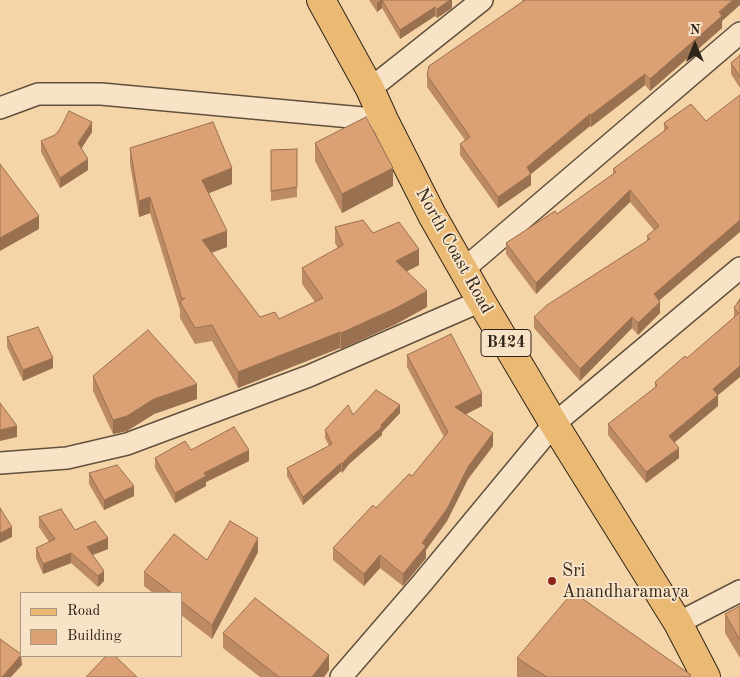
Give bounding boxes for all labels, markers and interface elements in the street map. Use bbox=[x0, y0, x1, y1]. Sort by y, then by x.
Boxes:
north arrow bbox=[670, 20, 720, 70]
text: N bbox=[690, 23, 700, 37]
street label: North Coast Road bbox=[411, 184, 497, 318]
road number: B424 bbox=[481, 329, 531, 356]
place label: Sri Anandharamaya bbox=[562, 560, 689, 602]
marker: Sri Anandharamaya bbox=[546, 575, 558, 587]
legend bbox=[20, 592, 182, 657]
text: Road bbox=[67, 604, 100, 619]
text: Building bbox=[67, 629, 122, 644]

